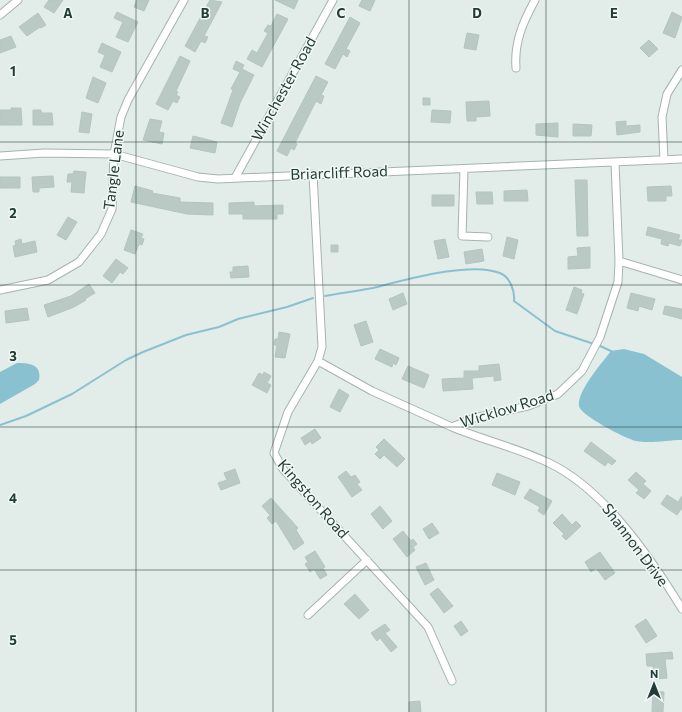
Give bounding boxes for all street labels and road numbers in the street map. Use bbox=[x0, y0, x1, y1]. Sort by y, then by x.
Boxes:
street label: Winchester Road bbox=[247, 33, 319, 144]
street label: Tangle Lane bbox=[99, 129, 127, 211]
street label: Briarcliff Road bbox=[290, 161, 388, 183]
street label: Wicklow Road bbox=[458, 385, 556, 431]
street label: Kingston Road bbox=[275, 455, 353, 542]
street label: Shannon Drive bbox=[599, 499, 673, 589]

